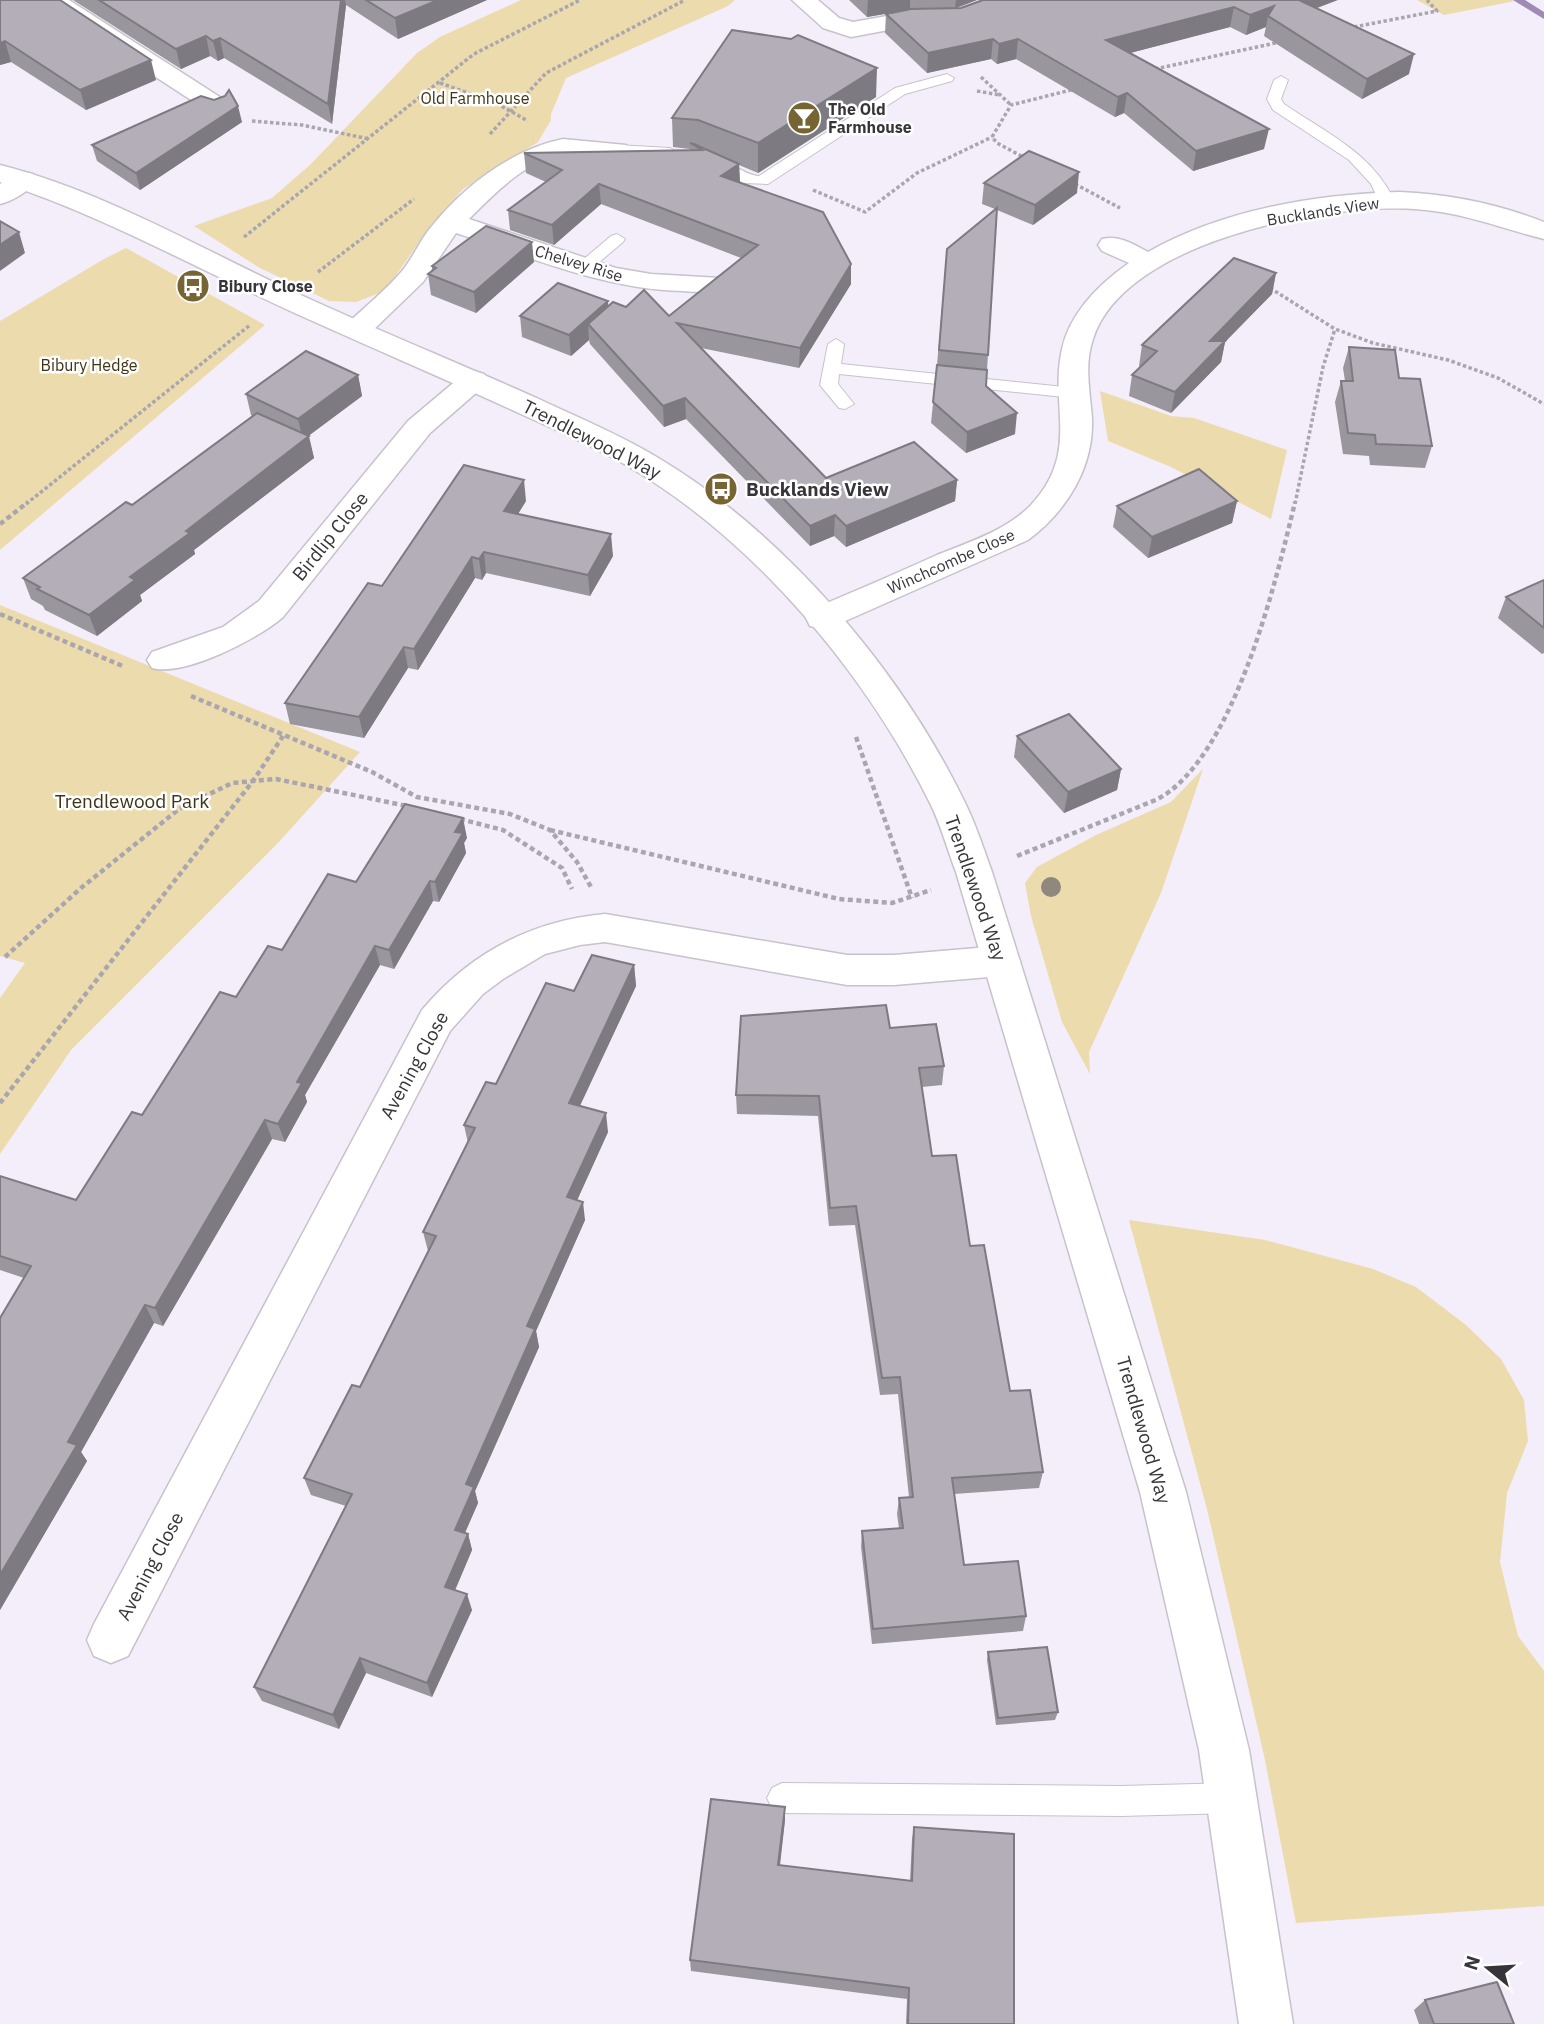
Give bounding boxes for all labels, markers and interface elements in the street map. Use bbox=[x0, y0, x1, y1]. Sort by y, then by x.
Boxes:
park label: Old Farmhouse bbox=[420, 88, 530, 108]
bar icon: The Old Farmhouse bbox=[785, 99, 823, 137]
place label: The Old Farmhouse bbox=[828, 99, 912, 137]
street label: Bucklands View bbox=[1265, 192, 1381, 230]
street label: Chelvey Rise bbox=[533, 240, 626, 286]
bus stop icon: Bibury Close bbox=[174, 267, 212, 305]
place label: Bibury Close bbox=[218, 276, 313, 296]
park label: Bibury Hedge bbox=[40, 355, 138, 375]
street label: Trendlewood Way bbox=[519, 394, 666, 484]
bus stop icon: Bucklands View bbox=[702, 470, 740, 508]
place label: Bucklands View bbox=[746, 477, 889, 501]
street label: Birdlip Close bbox=[287, 487, 373, 585]
street label: Winchcombe Close bbox=[884, 524, 1018, 598]
park label: Trendlewood Park bbox=[55, 789, 209, 813]
street label: Trendlewood Way bbox=[940, 812, 1012, 964]
street label: Avening Close bbox=[375, 1007, 453, 1123]
street label: Trendlewood Way bbox=[1111, 1354, 1177, 1507]
street label: Avening Close bbox=[111, 1508, 189, 1624]
north arrow bbox=[1453, 1933, 1523, 2003]
text: N bbox=[1458, 1952, 1485, 1973]

